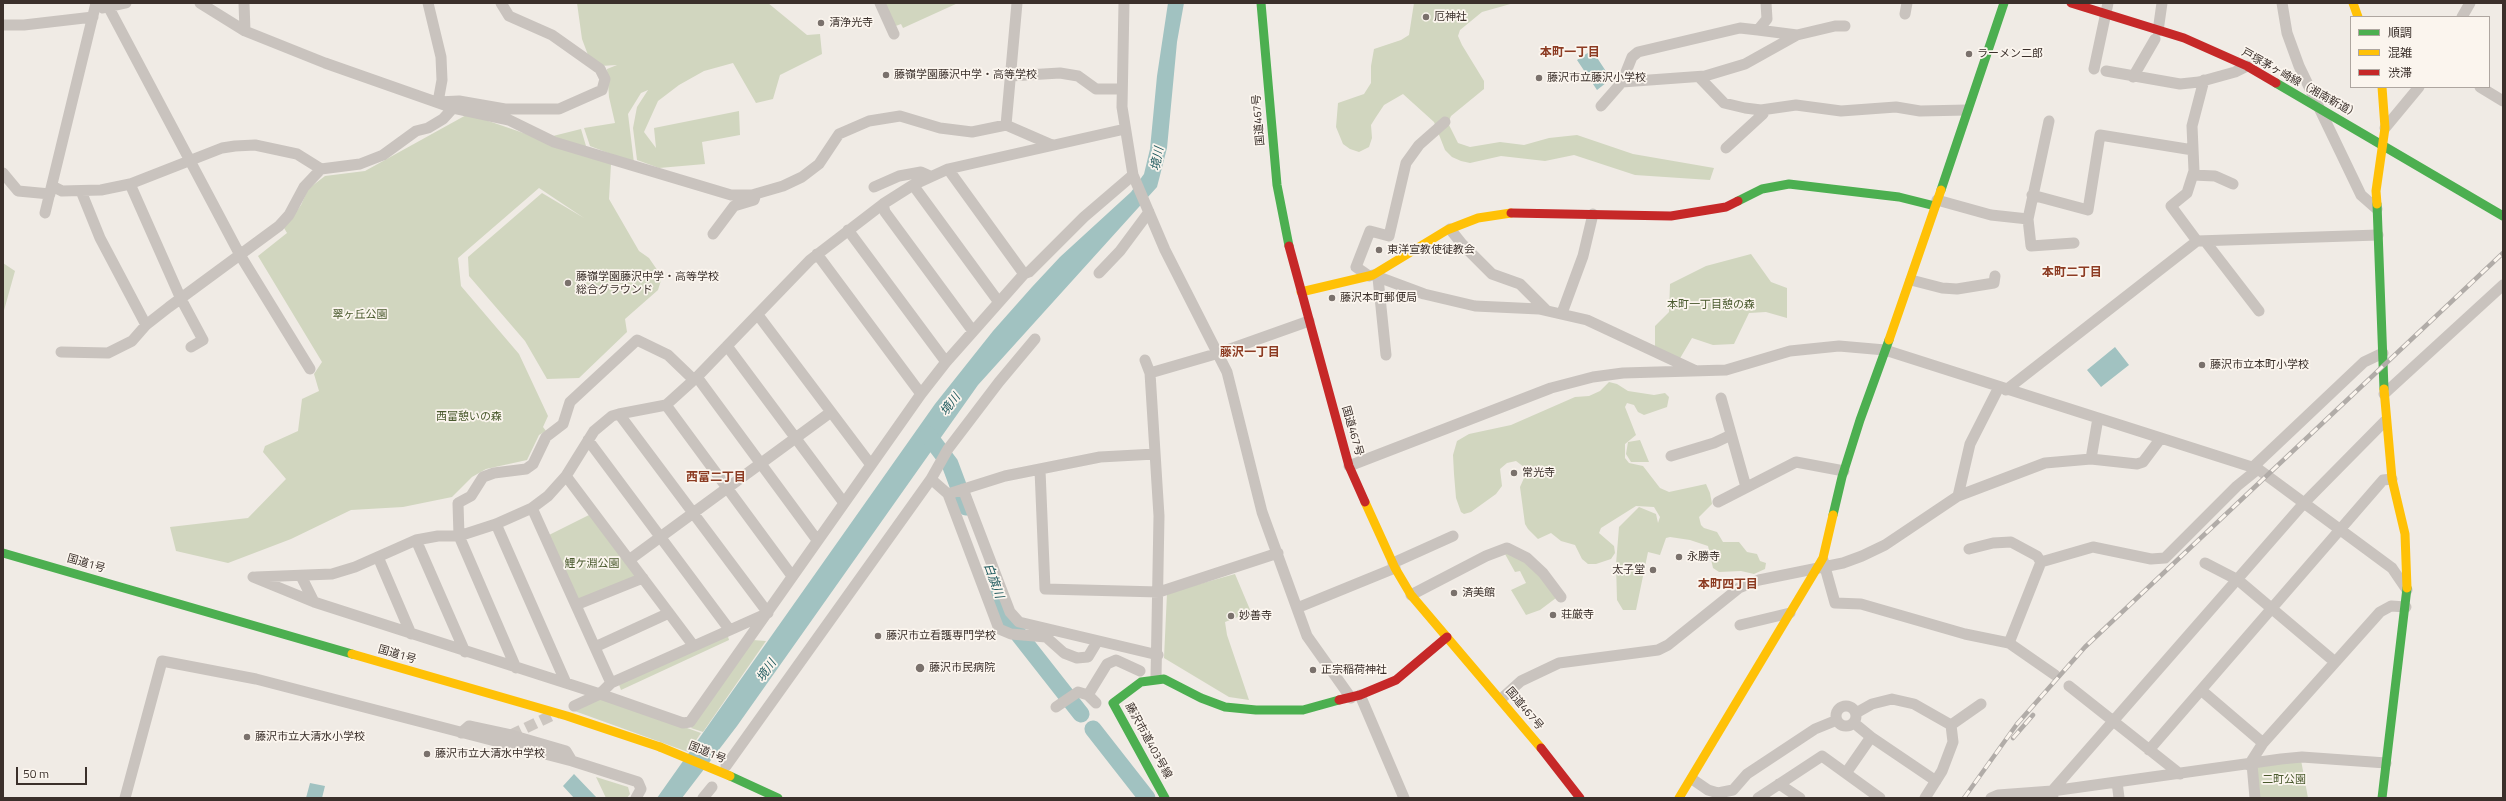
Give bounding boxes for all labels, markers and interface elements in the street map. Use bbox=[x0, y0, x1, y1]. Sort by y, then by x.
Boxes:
place label: 厄神社 bbox=[1434, 10, 1467, 24]
marker: 厄神社 bbox=[1421, 12, 1431, 22]
place label: 清浄光寺 bbox=[829, 16, 873, 30]
legend bbox=[2350, 16, 2490, 88]
marker: 清浄光寺 bbox=[816, 18, 826, 28]
text: 順調 bbox=[2388, 23, 2412, 42]
text: 混雑 bbox=[2388, 43, 2412, 62]
district label: 本町一丁目 bbox=[1540, 46, 1600, 60]
street label: 戸塚茅ヶ崎線（湘南新道） bbox=[2239, 46, 2361, 122]
place label: ラーメン二郎 bbox=[1977, 47, 2043, 61]
marker: ラーメン二郎 bbox=[1964, 49, 1974, 59]
text: 渋滞 bbox=[2388, 63, 2412, 82]
place label: 藤嶺学園藤沢中学・高等学校 bbox=[894, 68, 1037, 82]
marker: 藤嶺学園藤沢中学・高等学校 bbox=[881, 70, 891, 80]
place label: 藤沢市立藤沢小学校 bbox=[1547, 71, 1646, 85]
marker: 藤沢市立藤沢小学校 bbox=[1534, 73, 1544, 83]
street label: 国道467号 bbox=[1250, 94, 1268, 146]
water label: 境川 bbox=[1149, 146, 1167, 172]
place label: 東洋宣教使徒教会 bbox=[1387, 243, 1475, 257]
marker: 東洋宣教使徒教会 bbox=[1374, 245, 1384, 255]
district label: 本町二丁目 bbox=[2042, 266, 2102, 280]
place label: 藤嶺学園藤沢中学・高等学校 総合グラウンド bbox=[576, 270, 719, 296]
marker: 藤嶺学園藤沢中学・高等学校 総合グラウンド bbox=[563, 278, 573, 288]
place label: 藤沢本町郵便局 bbox=[1340, 291, 1417, 305]
marker: 藤沢本町郵便局 bbox=[1327, 293, 1337, 303]
park label: 本町一丁目憩の森 bbox=[1667, 298, 1755, 312]
park label: 翠ヶ丘公園 bbox=[333, 308, 387, 322]
district label: 藤沢一丁目 bbox=[1220, 346, 1280, 360]
place label: 藤沢市立本町小学校 bbox=[2210, 358, 2309, 372]
marker: 藤沢市立本町小学校 bbox=[2197, 360, 2207, 370]
water label: 境川 bbox=[938, 391, 964, 419]
street label: 国道467号 bbox=[1339, 404, 1365, 458]
park label: 西富憩いの森 bbox=[436, 410, 502, 424]
place label: 常光寺 bbox=[1522, 466, 1555, 480]
marker: 常光寺 bbox=[1509, 468, 1519, 478]
district label: 西富二丁目 bbox=[686, 471, 746, 485]
place label: 永勝寺 bbox=[1687, 550, 1720, 564]
street label: 国道1号 bbox=[65, 552, 107, 576]
marker: 永勝寺 bbox=[1674, 552, 1684, 562]
park label: 鯉ケ淵公園 bbox=[565, 557, 619, 571]
water label: 白旗川 bbox=[980, 562, 1006, 600]
place label: 太子堂 bbox=[1612, 563, 1645, 577]
marker: 太子堂 bbox=[1648, 565, 1658, 575]
district label: 本町四丁目 bbox=[1698, 578, 1758, 592]
place label: 済美館 bbox=[1462, 586, 1495, 600]
marker: 済美館 bbox=[1449, 588, 1459, 598]
place label: 荘厳寺 bbox=[1561, 608, 1594, 622]
place label: 妙善寺 bbox=[1239, 609, 1272, 623]
marker: 荘厳寺 bbox=[1548, 610, 1558, 620]
marker: 妙善寺 bbox=[1226, 611, 1236, 621]
place label: 藤沢市立看護専門学校 bbox=[886, 629, 996, 643]
marker: 藤沢市立看護専門学校 bbox=[873, 631, 883, 641]
street label: 国道1号 bbox=[376, 643, 418, 667]
water label: 境川 bbox=[754, 657, 780, 685]
place label: 藤沢市民病院 bbox=[929, 661, 995, 675]
marker: 藤沢市民病院 bbox=[914, 662, 926, 674]
place label: 正宗稲荷神社 bbox=[1321, 663, 1387, 677]
marker: 正宗稲荷神社 bbox=[1308, 665, 1318, 675]
street label: 国道467号 bbox=[1502, 685, 1546, 733]
street label: 藤沢市道403号線 bbox=[1122, 701, 1174, 781]
place label: 藤沢市立大清水小学校 bbox=[255, 730, 365, 744]
marker: 藤沢市立大清水小学校 bbox=[242, 732, 252, 742]
street label: 国道1号 bbox=[686, 740, 728, 766]
place label: 藤沢市立大清水中学校 bbox=[435, 747, 545, 761]
marker: 藤沢市立大清水中学校 bbox=[422, 749, 432, 759]
scale bar bbox=[18, 759, 89, 785]
text: 50 m bbox=[23, 764, 49, 783]
park label: 二町公園 bbox=[2262, 773, 2306, 787]

